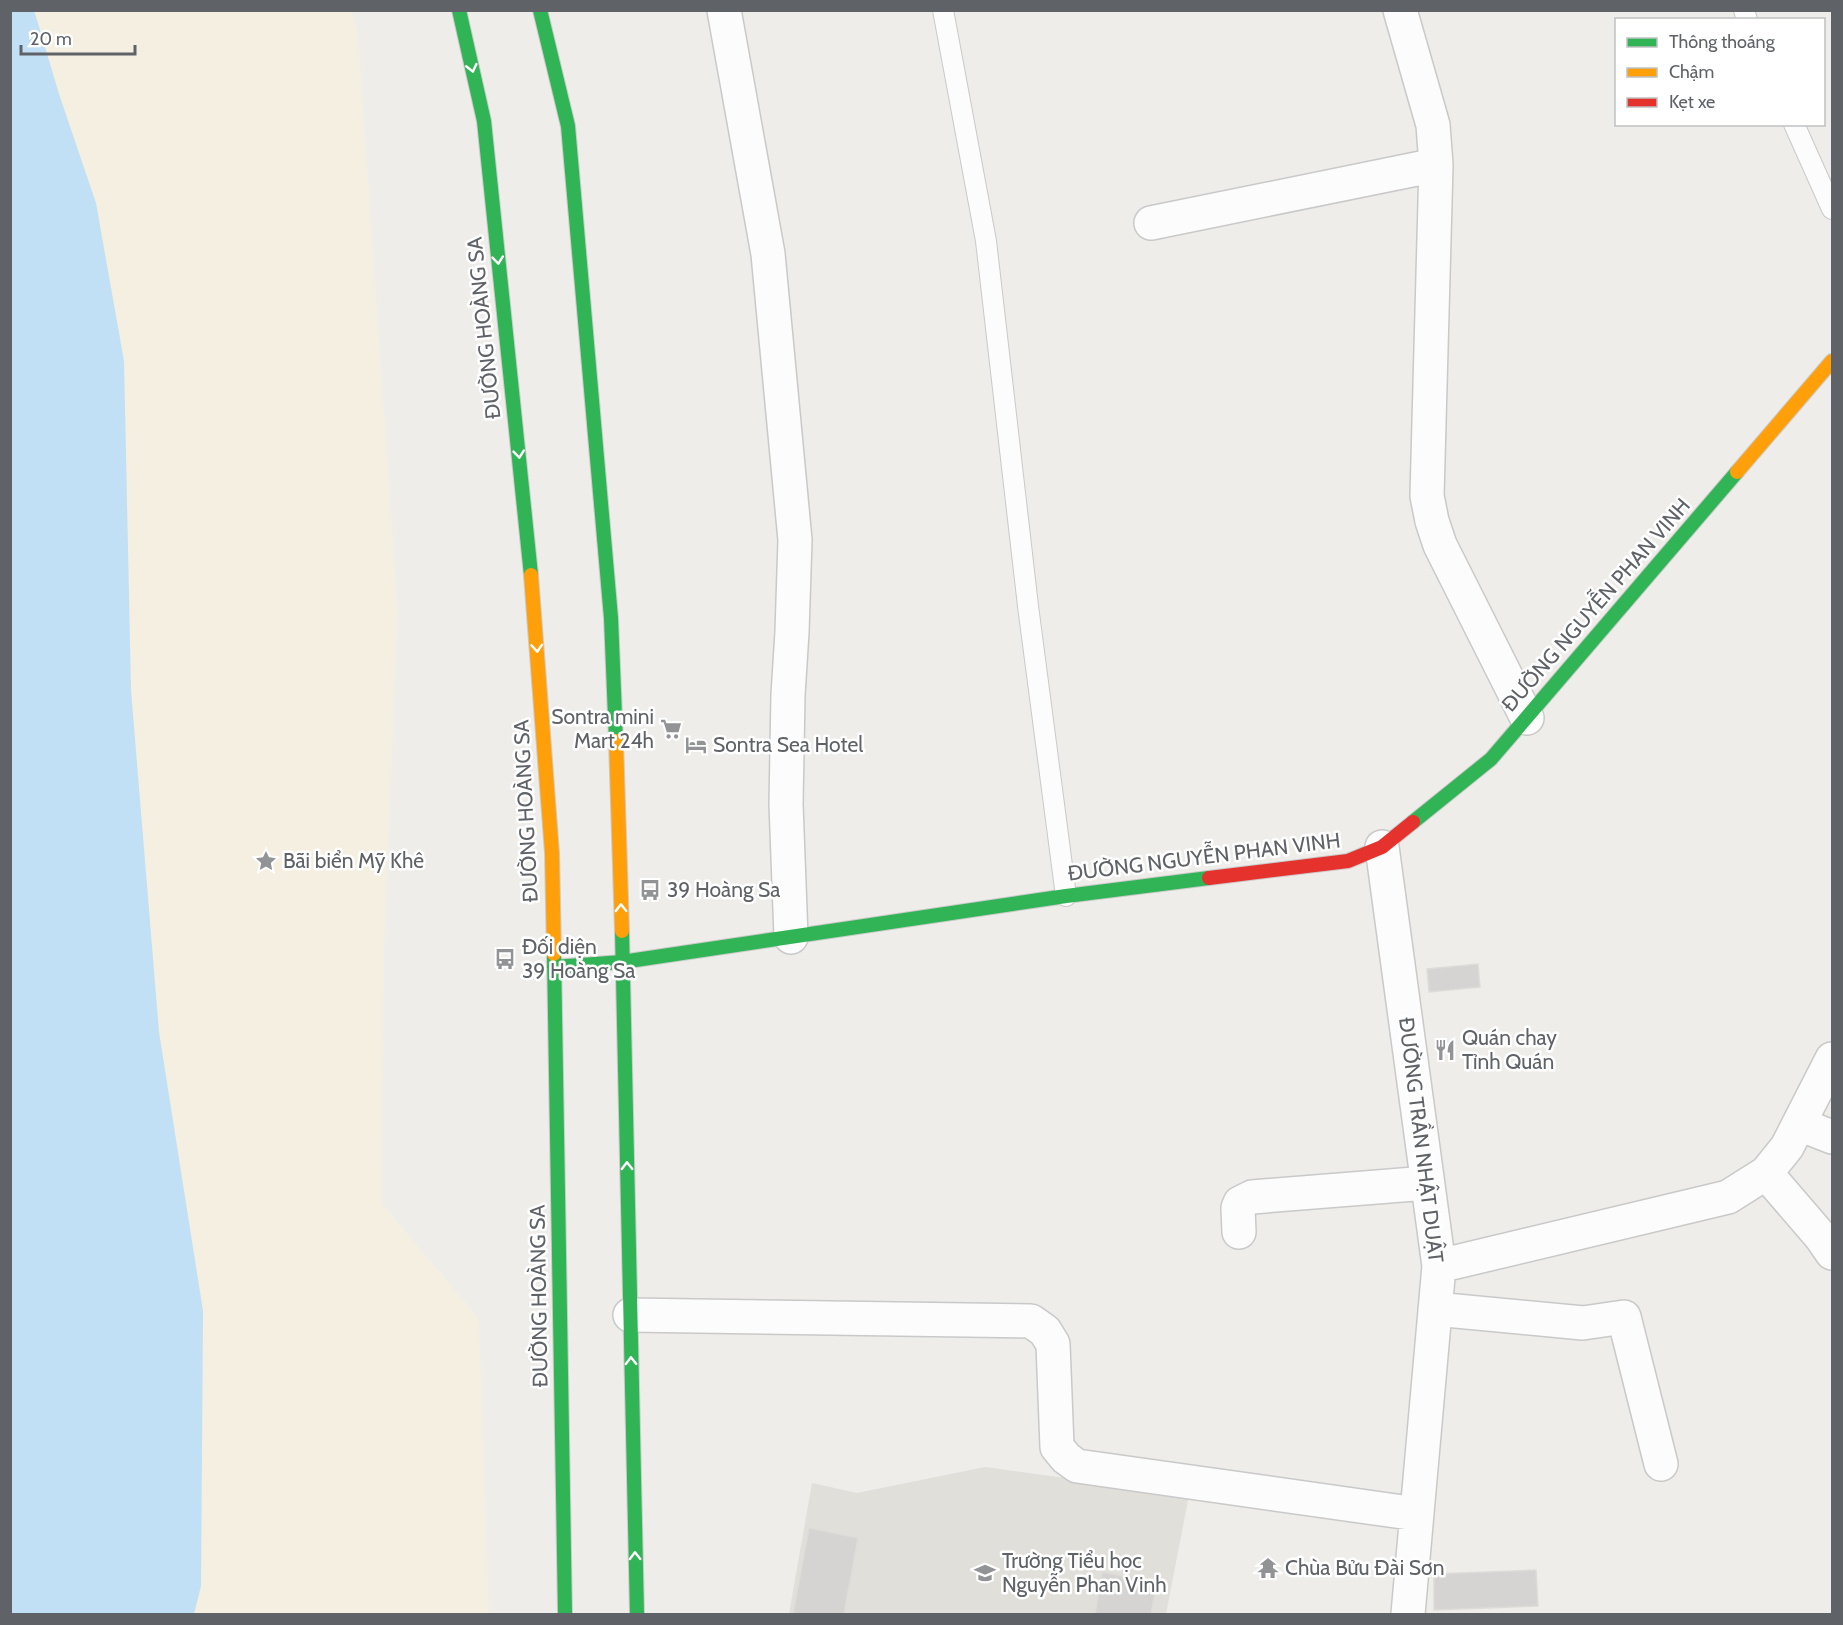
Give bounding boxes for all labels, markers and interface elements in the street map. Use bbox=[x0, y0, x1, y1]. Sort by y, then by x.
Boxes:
scale bar bbox=[21, 18, 135, 56]
legend bbox=[1615, 18, 1825, 126]
text: 20 m bbox=[30, 28, 72, 50]
text: Thông thoáng bbox=[1669, 31, 1776, 53]
text: Chậm bbox=[1669, 61, 1714, 83]
one-way arrow bbox=[464, 62, 477, 72]
text: Kẹt xe bbox=[1669, 91, 1715, 113]
street label: ĐƯỜNG HOÀNG SA bbox=[461, 236, 505, 420]
one-way arrow bbox=[491, 256, 504, 265]
one-way arrow bbox=[512, 450, 524, 459]
street label: ĐƯỜNG NGUYỄN PHAN VINH bbox=[1493, 490, 1695, 716]
one-way arrow bbox=[531, 644, 544, 653]
place label: Sontra mini Mart 24h bbox=[551, 704, 654, 753]
supermarket icon: Sontra mini Mart 24h bbox=[659, 717, 683, 741]
street label: ĐƯỜNG HOÀNG SA bbox=[507, 719, 543, 903]
place label: Sontra Sea Hotel bbox=[713, 732, 863, 757]
hotel icon: Sontra Sea Hotel bbox=[684, 733, 708, 757]
street label: ĐƯỜNG NGUYỄN PHAN VINH bbox=[1066, 823, 1342, 886]
place label: Bãi biển Mỹ Khê bbox=[283, 848, 424, 873]
place icon: Bãi biển Mỹ Khê bbox=[254, 849, 278, 873]
place label: 39 Hoàng Sa bbox=[667, 877, 780, 902]
bus stop icon: 39 Hoàng Sa bbox=[638, 878, 662, 902]
one-way arrow bbox=[615, 904, 627, 913]
place label: Đối diện 39 Hoàng Sa bbox=[522, 934, 635, 983]
bus stop icon: Đối diện 39 Hoàng Sa bbox=[493, 947, 517, 971]
street label: ĐƯỜNG TRẦN NHẬT DUẬT bbox=[1394, 1015, 1452, 1264]
place label: Quán chay Tỉnh Quán bbox=[1462, 1025, 1557, 1074]
restaurant icon: Quán chay Tỉnh Quán bbox=[1433, 1038, 1457, 1062]
one-way arrow bbox=[620, 1162, 633, 1171]
street label: ĐƯỜNG HOÀNG SA bbox=[523, 1204, 553, 1388]
one-way arrow bbox=[625, 1357, 637, 1366]
place label: Trường Tiểu học Nguyễn Phan Vinh bbox=[1002, 1548, 1167, 1597]
one-way arrow bbox=[629, 1552, 642, 1561]
place label: Chùa Bửu Đài Sơn bbox=[1285, 1555, 1444, 1580]
temple icon: Chùa Bửu Đài Sơn bbox=[1256, 1556, 1280, 1580]
school or university icon: Trường Tiểu học Nguyễn Phan Vinh bbox=[973, 1561, 997, 1585]

